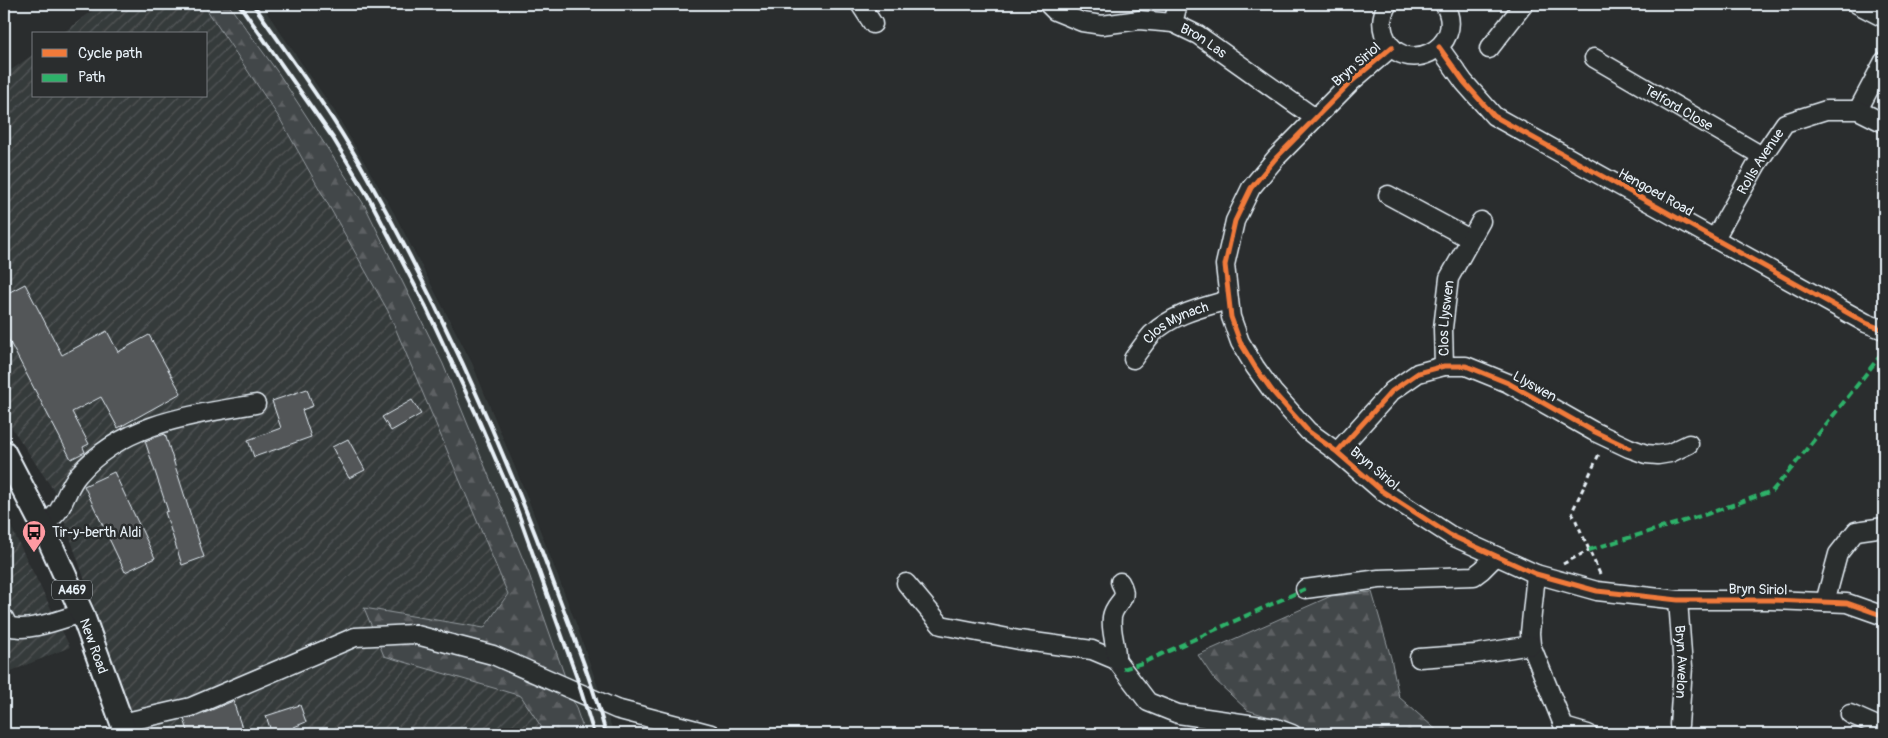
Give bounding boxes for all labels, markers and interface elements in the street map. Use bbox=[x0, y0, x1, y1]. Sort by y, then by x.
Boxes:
street label: Bron Las bbox=[1178, 20, 1230, 62]
legend bbox=[32, 32, 208, 98]
street label: Bryn Siriol bbox=[1329, 39, 1384, 90]
text: Cycle path bbox=[78, 44, 142, 63]
text: Path bbox=[78, 68, 105, 87]
street label: Telford Close bbox=[1641, 81, 1716, 135]
street label: Rolls Avenue bbox=[1734, 125, 1788, 198]
street label: Hengoed Road bbox=[1615, 165, 1696, 220]
street label: Clos Llyswen bbox=[1435, 279, 1458, 356]
street label: Clos Mynach bbox=[1139, 298, 1210, 347]
street label: Llyswen bbox=[1510, 367, 1560, 405]
street label: Bryn Siriol bbox=[1347, 443, 1403, 494]
bus stop icon: Tir-y-berth Aldi bbox=[21, 519, 47, 553]
place label: Tir-y-berth Aldi bbox=[52, 524, 141, 541]
road number: A469 bbox=[52, 580, 92, 600]
street label: Bryn Siriol bbox=[1728, 580, 1788, 599]
street label: New Road bbox=[76, 616, 111, 676]
street label: Bryn Awelon bbox=[1671, 625, 1691, 699]

